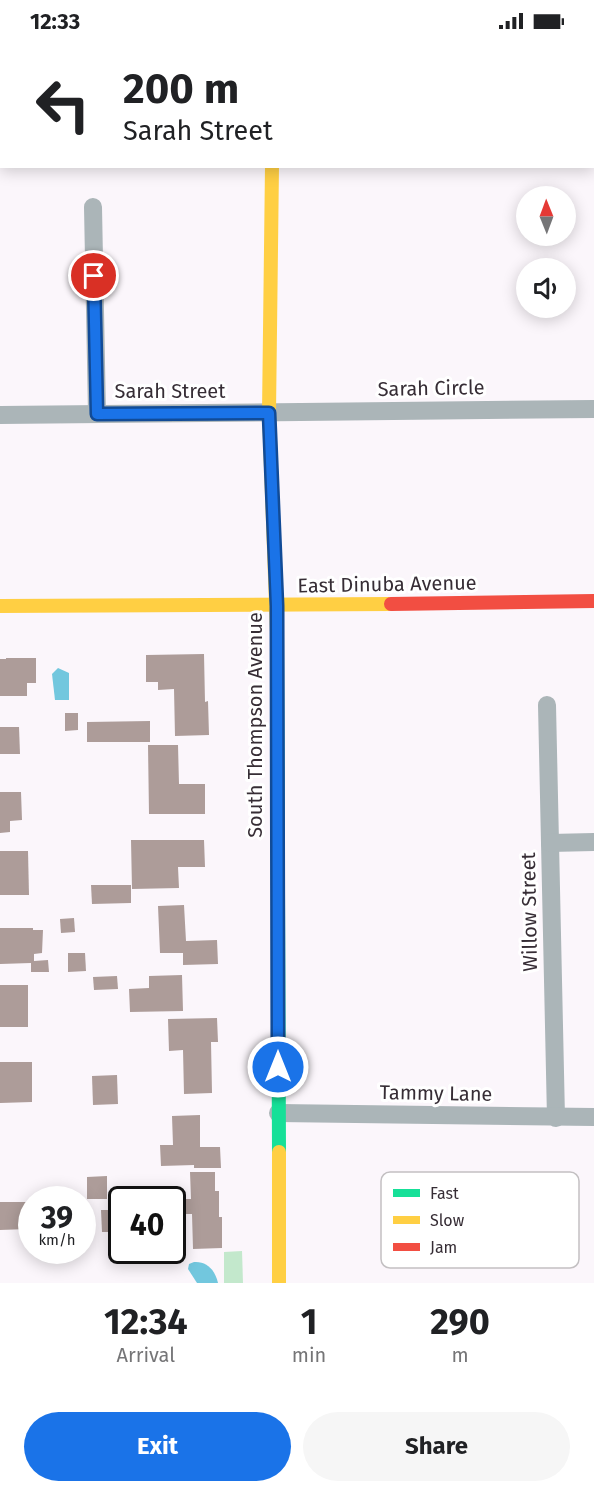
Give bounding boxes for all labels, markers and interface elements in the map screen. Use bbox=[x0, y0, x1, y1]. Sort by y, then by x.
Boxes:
text: 12:33 bbox=[30, 8, 80, 35]
text: 200 m bbox=[123, 64, 239, 114]
icon: left bbox=[24, 66, 102, 144]
text: Sarah Street bbox=[123, 115, 273, 147]
north arrow bbox=[516, 186, 576, 246]
map controls bbox=[516, 186, 576, 318]
pin bbox=[68, 250, 119, 301]
button: sound bbox=[516, 258, 576, 318]
icon: arrive bbox=[77, 259, 110, 292]
street label: Sarah Circle bbox=[377, 375, 485, 401]
street label: Sarah Street bbox=[115, 379, 226, 403]
street label: East Dinuba Avenue bbox=[297, 570, 477, 598]
street label: South Thompson Avenue bbox=[243, 612, 267, 838]
street label: Willow Street bbox=[516, 851, 542, 972]
position arrow bbox=[246, 1035, 310, 1099]
street label: Tammy Lane bbox=[379, 1080, 493, 1106]
legend bbox=[381, 1172, 579, 1268]
text: Fast bbox=[430, 1184, 459, 1203]
speed limit sign: 40 bbox=[108, 1186, 186, 1264]
text: 39 bbox=[41, 1200, 73, 1236]
text: Slow bbox=[430, 1211, 465, 1230]
text: km/h bbox=[38, 1231, 76, 1249]
text: Jam bbox=[430, 1238, 457, 1257]
text: 12:34 bbox=[104, 1300, 188, 1344]
text: 1 bbox=[301, 1300, 317, 1344]
text: 290 bbox=[430, 1300, 490, 1344]
text: Arrival bbox=[117, 1343, 175, 1367]
text: min bbox=[292, 1343, 326, 1367]
text: m bbox=[452, 1343, 469, 1367]
button: Exit bbox=[24, 1412, 291, 1481]
button: Share bbox=[303, 1412, 570, 1481]

